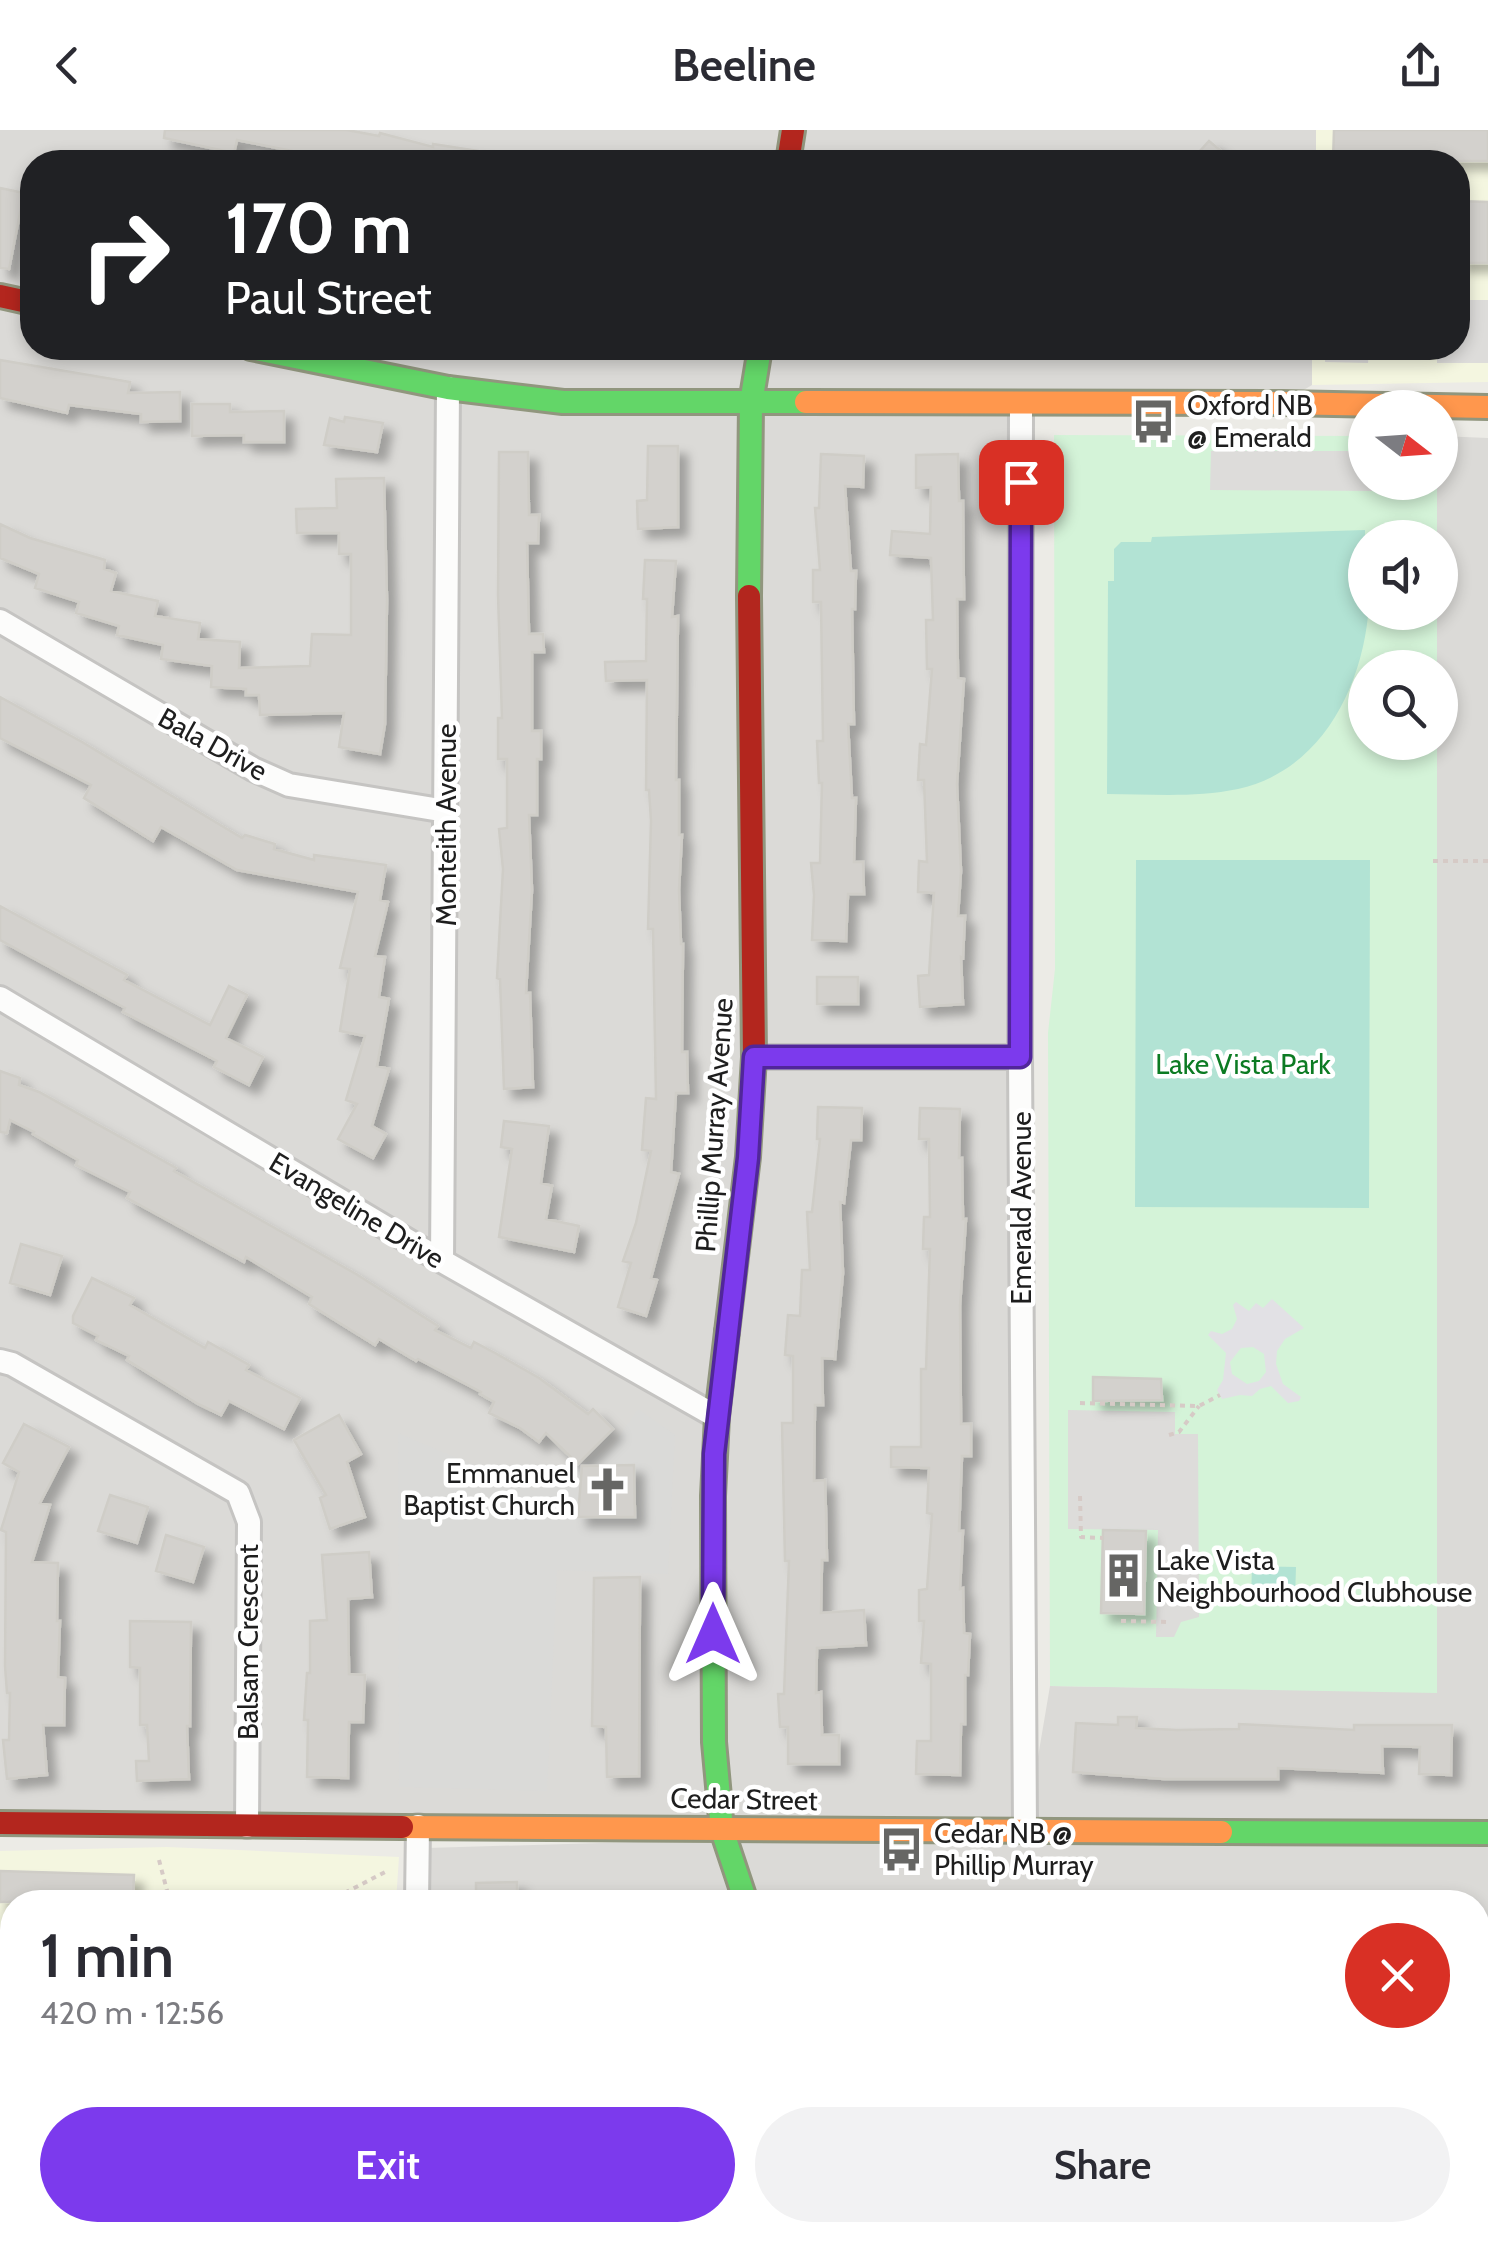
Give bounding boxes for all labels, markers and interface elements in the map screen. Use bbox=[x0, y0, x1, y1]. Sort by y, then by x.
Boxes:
icon: back bbox=[40, 38, 95, 93]
text: Beeline bbox=[672, 38, 816, 92]
icon: share bbox=[1393, 38, 1448, 93]
text: 170 m bbox=[225, 185, 412, 271]
icon: right bbox=[60, 190, 190, 320]
text: Paul Street bbox=[225, 271, 432, 325]
place label: Oxford NB @ Emerald bbox=[1187, 388, 1313, 454]
north arrow bbox=[1348, 390, 1458, 500]
map controls bbox=[1348, 390, 1458, 760]
bus stop icon: Oxford NB @ Emerald bbox=[1130, 397, 1178, 445]
pin bbox=[979, 440, 1064, 525]
icon: arrive bbox=[994, 455, 1049, 510]
button: sound bbox=[1348, 520, 1458, 630]
button: search bbox=[1348, 650, 1458, 760]
street label: Bala Drive bbox=[153, 700, 273, 788]
street label: Monteith Avenue bbox=[429, 724, 463, 926]
street label: Phillip Murray Avenue bbox=[688, 997, 740, 1253]
park label: Lake Vista Park bbox=[1155, 1047, 1331, 1081]
street label: Emerald Avenue bbox=[1004, 1111, 1038, 1305]
street label: Evangeline Drive bbox=[264, 1145, 450, 1275]
place label: Emmanuel Baptist Church bbox=[403, 1456, 575, 1522]
church icon: Emmanuel Baptist Church bbox=[584, 1465, 632, 1513]
place label: Lake Vista Neighbourhood Clubhouse bbox=[1156, 1543, 1472, 1609]
street label: Balsam Crescent bbox=[231, 1544, 265, 1740]
building icon: Lake Vista Neighbourhood Clubhouse bbox=[1099, 1552, 1147, 1600]
position arrow bbox=[661, 1582, 765, 1686]
street label: Cedar Street bbox=[670, 1781, 818, 1817]
place label: Cedar NB @ Phillip Murray bbox=[934, 1816, 1094, 1882]
bus stop icon: Cedar NB @ Phillip Murray bbox=[877, 1825, 925, 1873]
text: 1 min bbox=[40, 1919, 174, 1992]
button: close bbox=[1345, 1923, 1450, 2028]
text: 420 m · 12:56 bbox=[40, 1993, 224, 2032]
button: Exit bbox=[40, 2107, 735, 2222]
button: Share bbox=[755, 2107, 1450, 2222]

